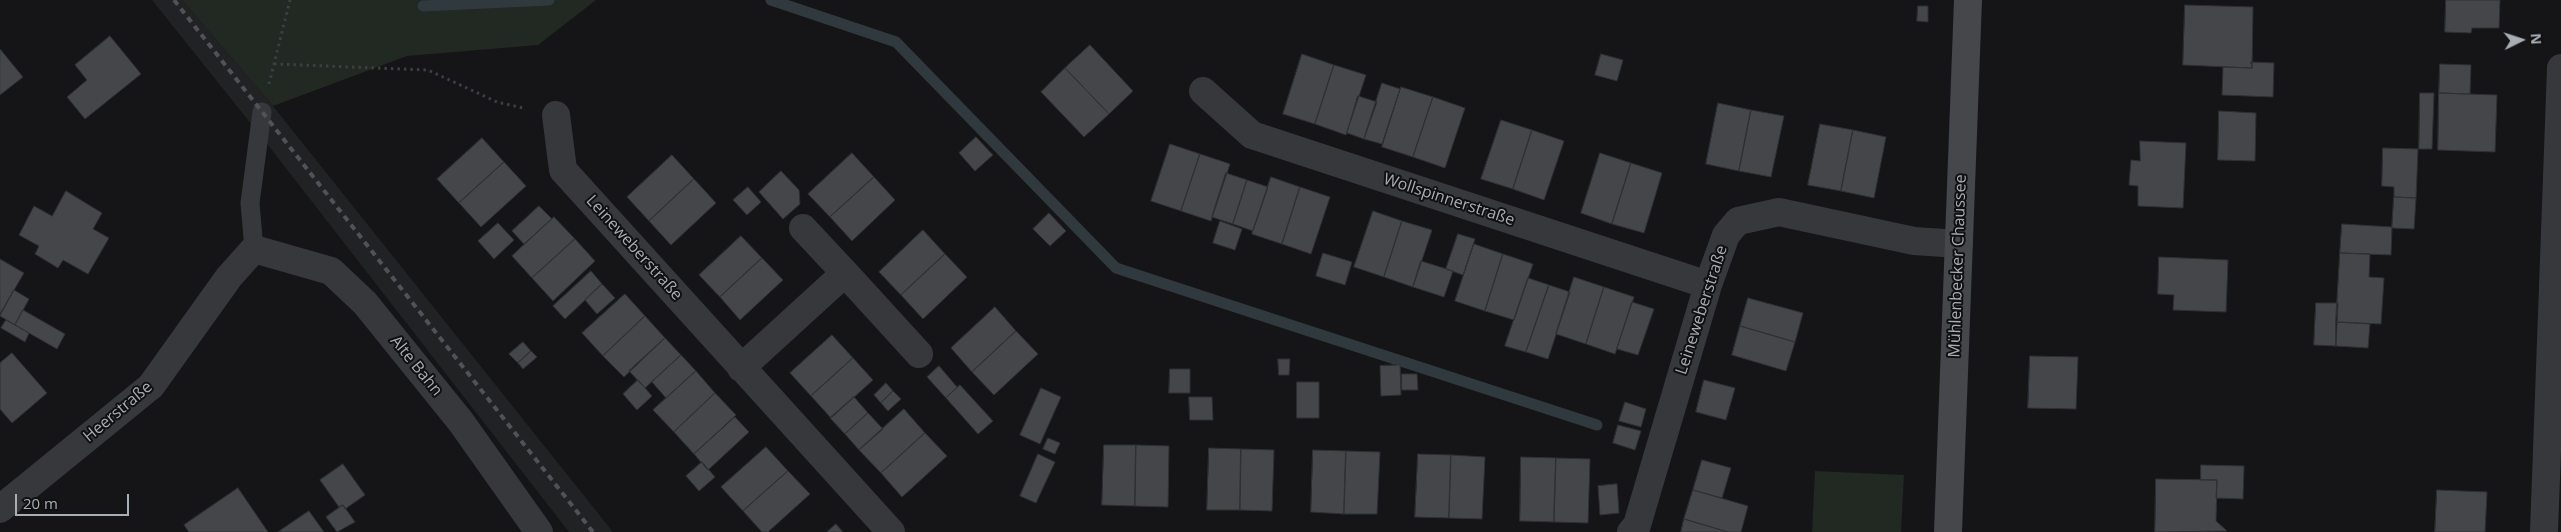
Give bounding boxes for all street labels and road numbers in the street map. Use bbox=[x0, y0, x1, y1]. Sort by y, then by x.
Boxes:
street label: Wollspinnerstraße bbox=[1381, 170, 1517, 230]
street label: Mühlenbecker Chaussee bbox=[1945, 174, 1971, 358]
street label: Leineweberstraße bbox=[582, 192, 686, 304]
street label: Leineweberstraße bbox=[1672, 243, 1732, 377]
street label: Alte Bahn bbox=[386, 332, 446, 400]
street label: Heerstraße bbox=[80, 378, 156, 446]

